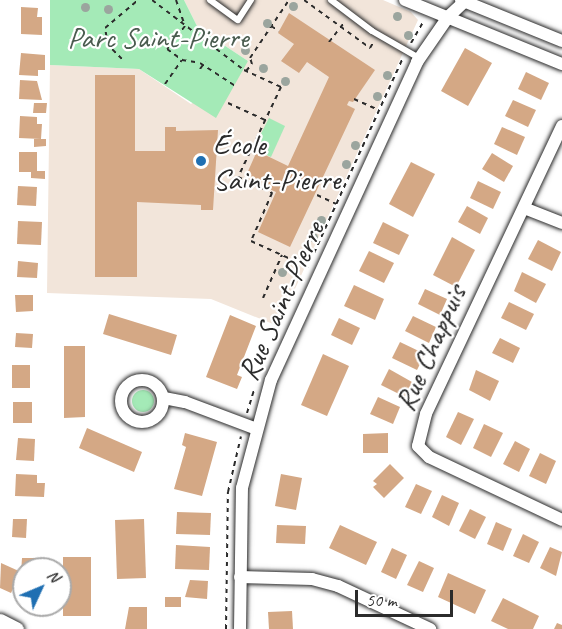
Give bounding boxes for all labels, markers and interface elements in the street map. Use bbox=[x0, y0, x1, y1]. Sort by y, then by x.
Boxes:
park label: Parc Saint-Pierre bbox=[67, 19, 249, 55]
place label: École Saint-Pierre bbox=[213, 126, 340, 196]
marker: École Saint-Pierre bbox=[194, 154, 208, 168]
street label: Rue Saint-Pierre bbox=[230, 216, 332, 386]
street label: Rue Chappuis bbox=[386, 279, 474, 417]
north arrow bbox=[12, 557, 72, 617]
text: N bbox=[43, 565, 64, 586]
scale bar bbox=[358, 578, 456, 616]
text: 50 m bbox=[366, 589, 397, 611]

